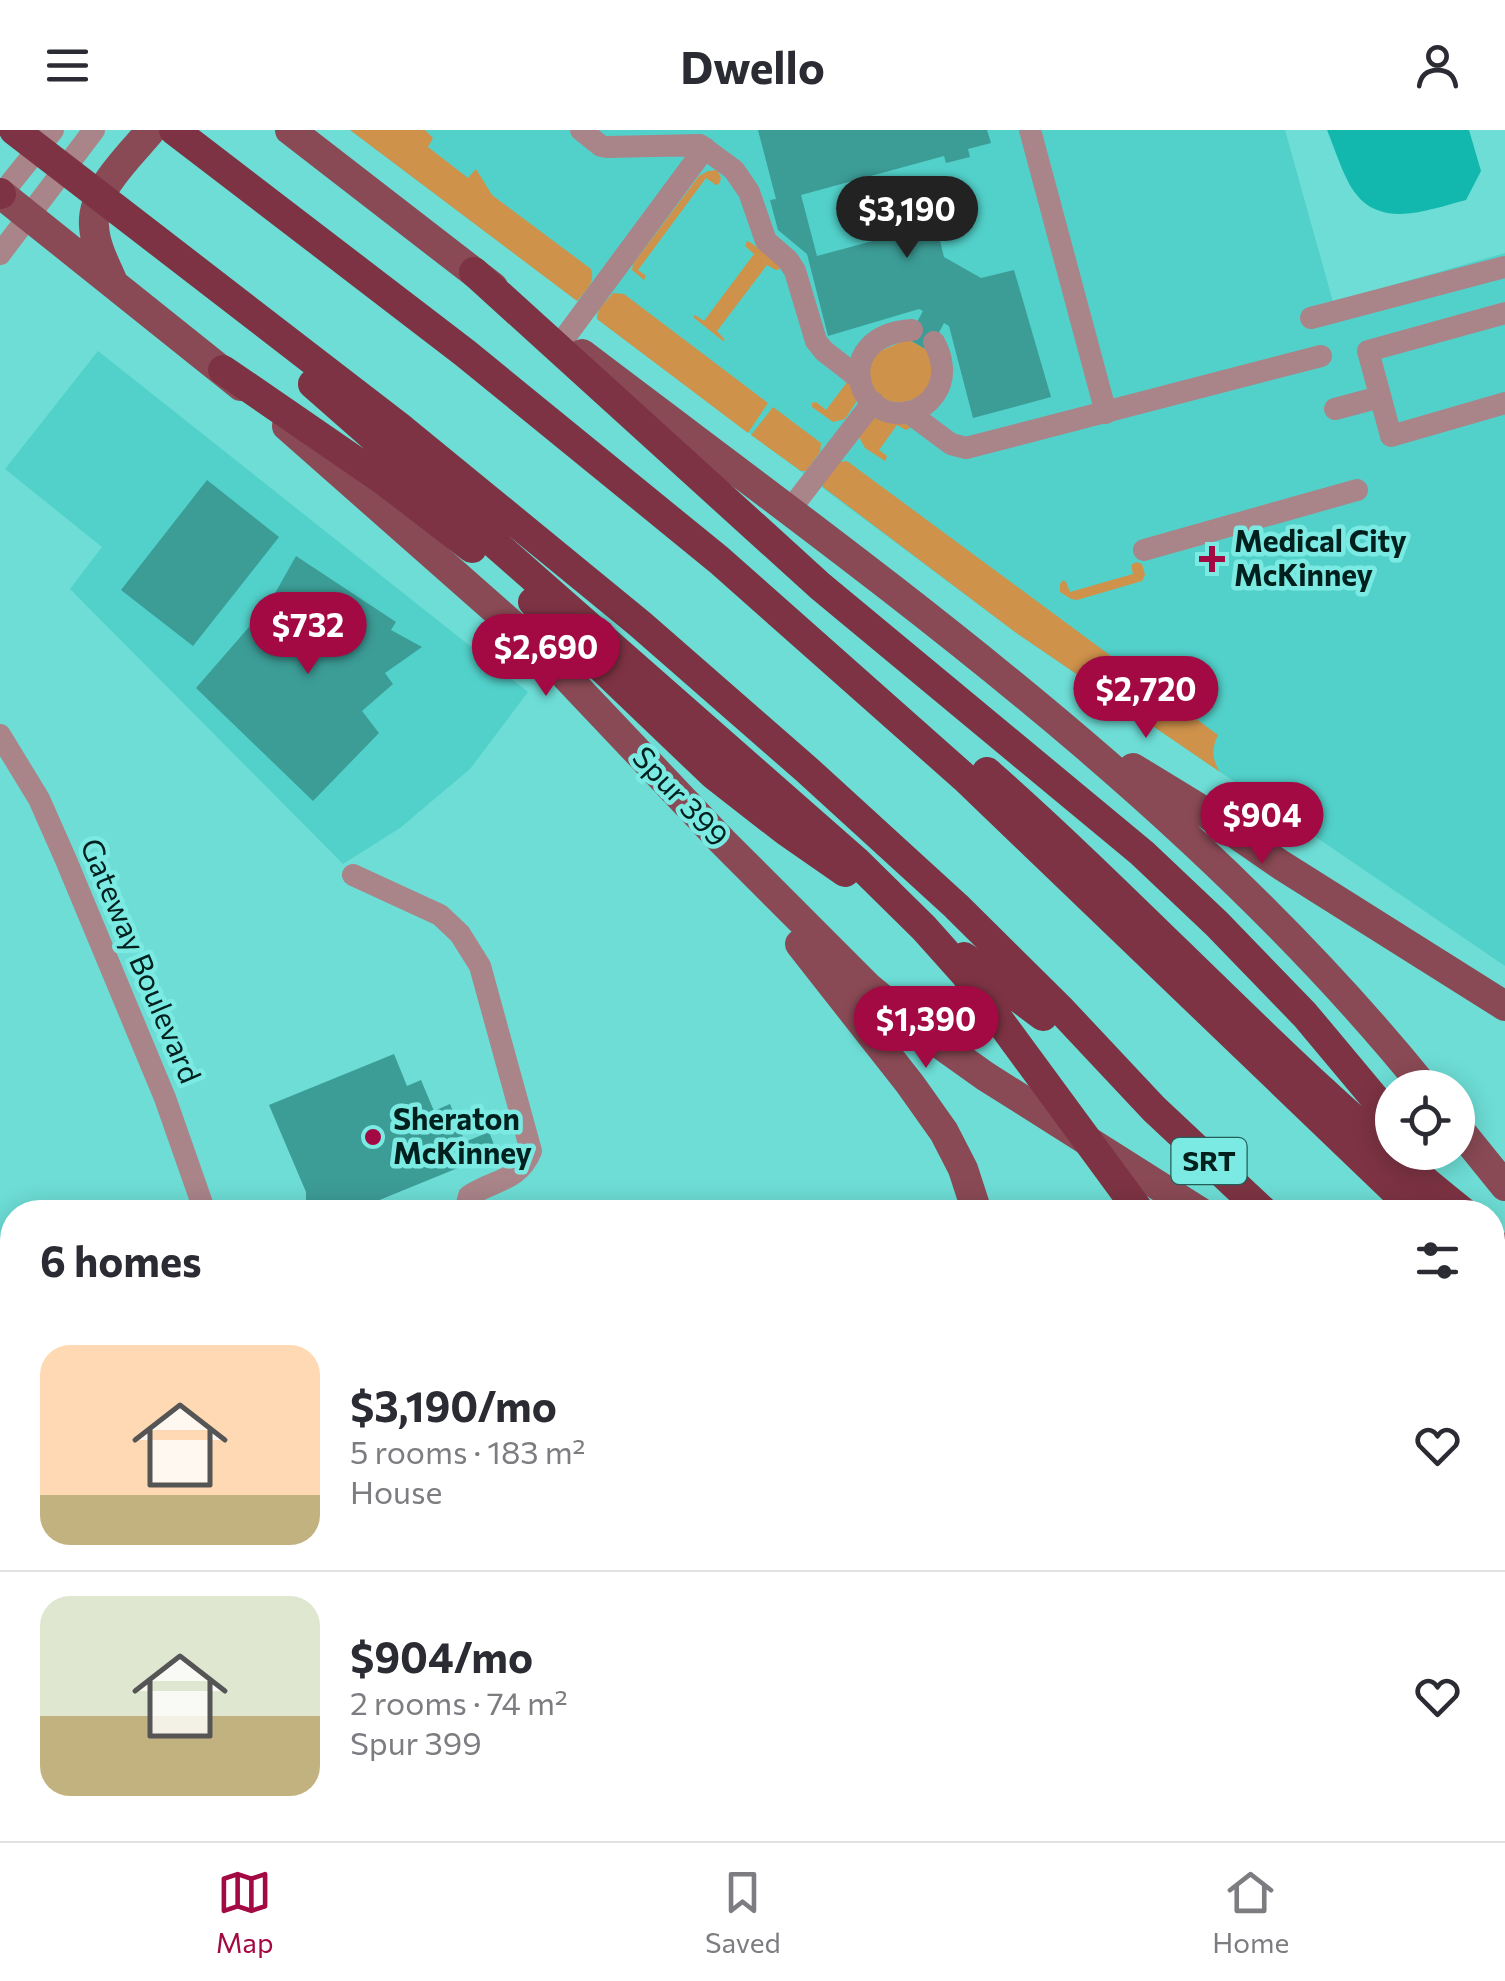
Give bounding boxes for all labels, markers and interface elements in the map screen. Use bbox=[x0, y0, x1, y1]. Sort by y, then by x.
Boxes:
icon: menu bbox=[40, 38, 95, 93]
text: Dwello bbox=[680, 38, 825, 93]
icon: person bbox=[1410, 38, 1465, 93]
pin: $3,190 bbox=[826, 176, 988, 261]
text: $3,190 bbox=[858, 188, 956, 228]
place label: Medical City McKinney bbox=[1234, 521, 1407, 592]
marker: Medical City McKinney bbox=[1199, 546, 1225, 572]
pin: $732 bbox=[249, 592, 367, 677]
text: $732 bbox=[272, 604, 344, 644]
pin: $2,690 bbox=[465, 614, 627, 699]
text: $2,690 bbox=[494, 626, 598, 666]
pin: $2,720 bbox=[1065, 656, 1227, 741]
text: $2,720 bbox=[1095, 668, 1197, 708]
street label: Spur 399 bbox=[626, 738, 737, 853]
pin: $904 bbox=[1203, 782, 1321, 867]
text: $904 bbox=[1222, 794, 1302, 834]
street label: Gateway Boulevard bbox=[74, 832, 211, 1088]
pin: $1,390 bbox=[845, 986, 1007, 1071]
text: $1,390 bbox=[876, 998, 976, 1038]
map controls bbox=[1375, 1070, 1475, 1170]
button: locate bbox=[1375, 1070, 1475, 1170]
place label: Sheraton McKinney bbox=[393, 1099, 533, 1170]
marker: Sheraton McKinney bbox=[362, 1126, 384, 1148]
road number: SRT bbox=[1172, 1138, 1246, 1184]
icon: filters bbox=[1410, 1233, 1465, 1288]
text: 6 homes bbox=[40, 1234, 202, 1286]
text: $3,190/mo bbox=[350, 1379, 557, 1431]
icon: home bbox=[120, 1385, 240, 1505]
icon: heart bbox=[1410, 1418, 1465, 1473]
text: 5 rooms · 183 m² bbox=[350, 1431, 585, 1471]
text: House bbox=[350, 1471, 442, 1511]
text: $904/mo bbox=[350, 1630, 533, 1682]
icon: home bbox=[120, 1636, 240, 1756]
icon: heart bbox=[1410, 1669, 1465, 1724]
text: 2 rooms · 74 m² bbox=[350, 1682, 568, 1722]
text: Spur 399 bbox=[350, 1722, 482, 1762]
tab: Map bbox=[216, 1865, 274, 1959]
tab: Saved bbox=[705, 1865, 781, 1959]
tab: Home bbox=[1212, 1865, 1289, 1959]

